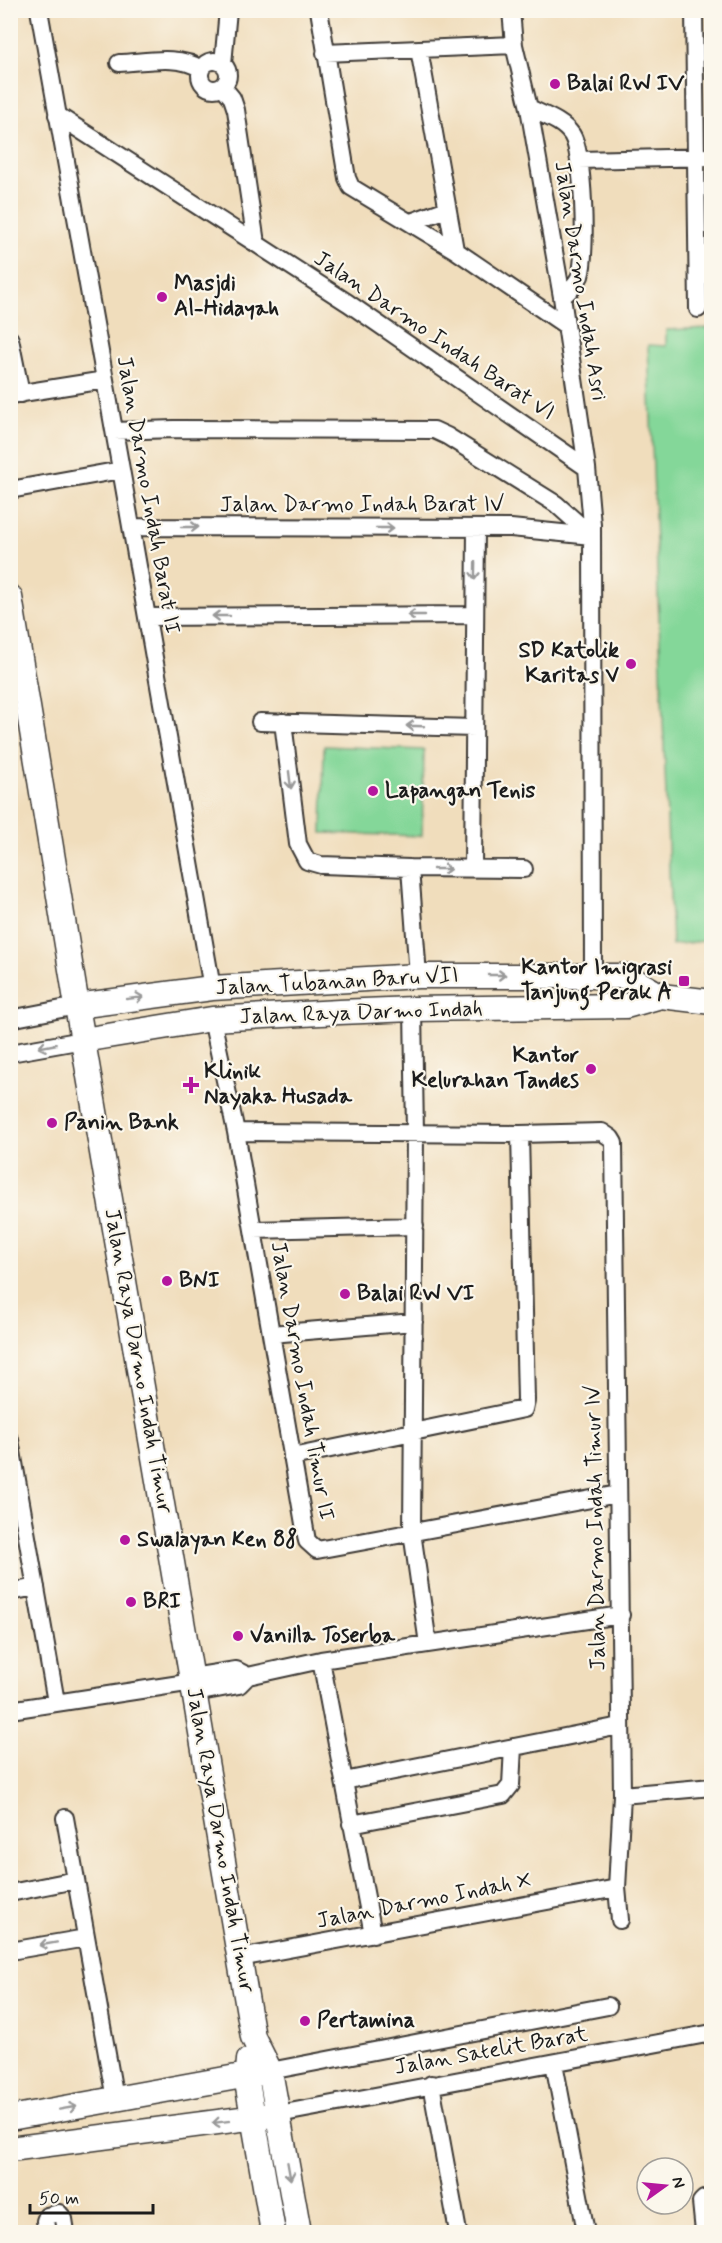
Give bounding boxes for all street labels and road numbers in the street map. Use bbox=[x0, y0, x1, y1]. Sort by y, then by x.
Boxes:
street label: Jalan Darmo Indah Asri bbox=[547, 159, 613, 403]
street label: Jalan Darmo Indah Barat VI bbox=[308, 245, 560, 427]
street label: Jalan Darmo Indah Barat II bbox=[110, 354, 186, 636]
street label: Jalan Darmo Indah Barat IV bbox=[220, 491, 504, 519]
street label: Jalan Tubanan Baru VII bbox=[215, 962, 459, 1002]
street label: Jalan Raya Darmo Indah bbox=[239, 995, 483, 1031]
street label: Jalan Raya Darmo Indah Timur bbox=[97, 1206, 179, 1516]
street label: Jalan Darmo Indah Timur II bbox=[264, 1239, 340, 1523]
street label: Jalan Darmo Indah Timur IV bbox=[580, 1385, 612, 1671]
street label: Jalan Raya Darmo Indah Timur bbox=[179, 1685, 261, 1995]
street label: Jalan Darmo Indah X bbox=[314, 1866, 534, 1936]
street label: Jalan Satelit Barat bbox=[392, 2020, 590, 2082]

